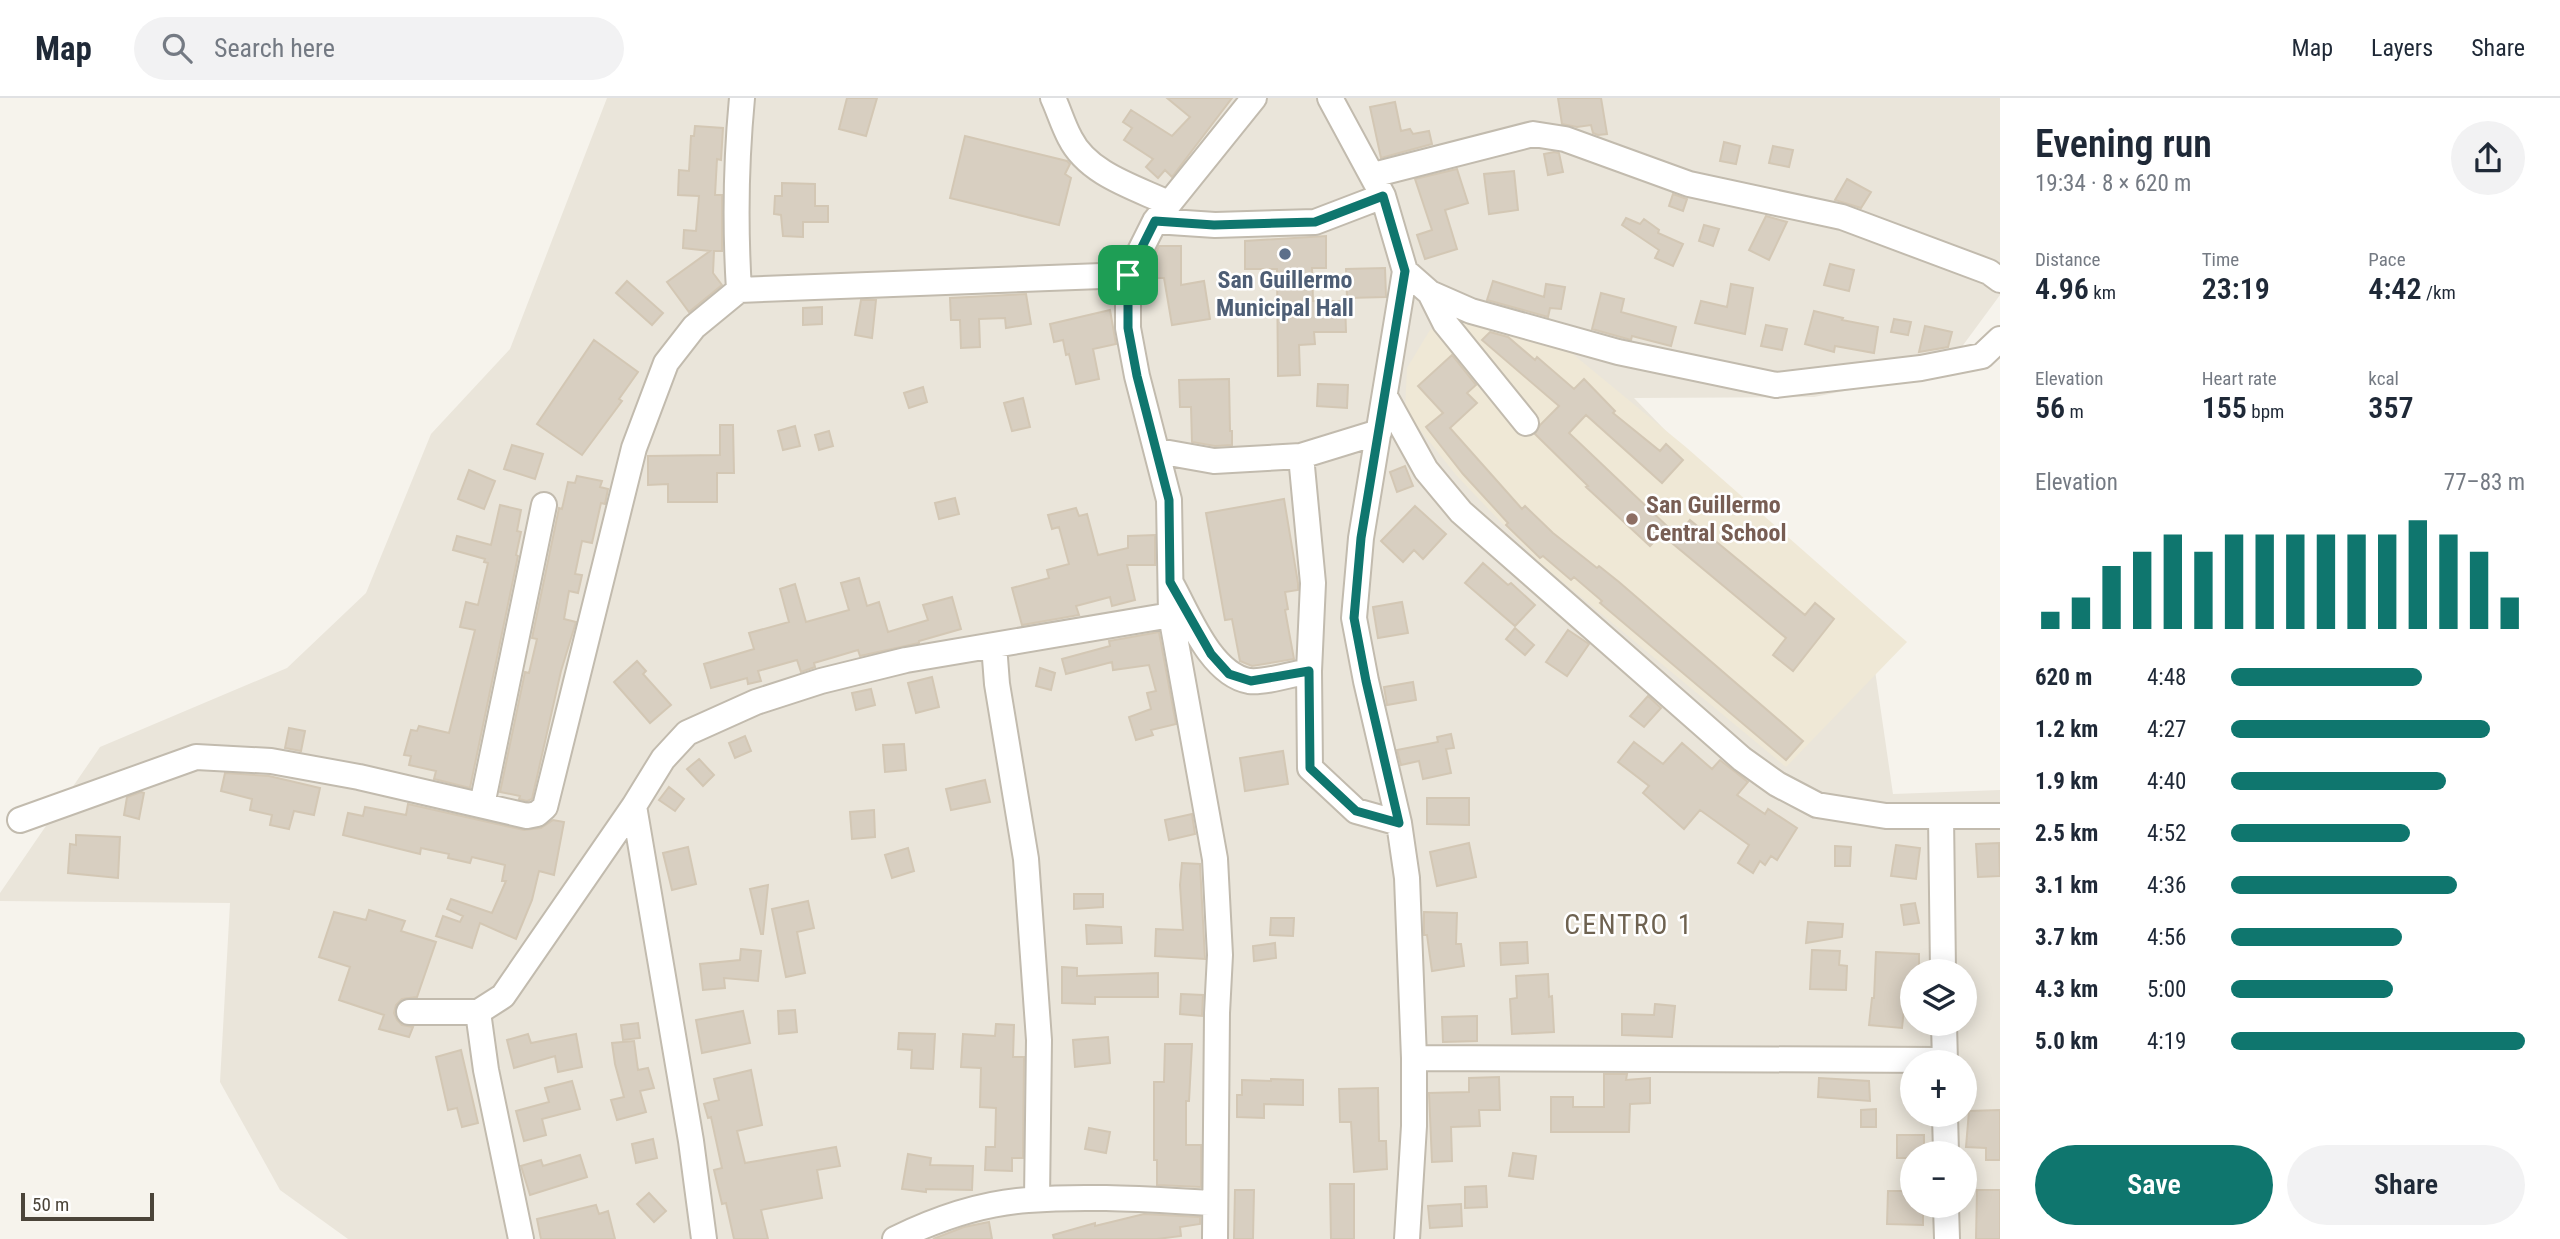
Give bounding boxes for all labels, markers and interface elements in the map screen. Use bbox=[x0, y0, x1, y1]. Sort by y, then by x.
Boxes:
search box bbox=[134, 17, 624, 80]
text: Map bbox=[35, 29, 92, 68]
icon: search bbox=[158, 29, 196, 67]
text: Search here bbox=[214, 33, 335, 63]
text: Map bbox=[2292, 34, 2333, 62]
text: Layers bbox=[2371, 34, 2433, 62]
text: Share bbox=[2471, 34, 2525, 62]
button: share bbox=[2451, 121, 2525, 195]
text: Evening run bbox=[2035, 122, 2212, 166]
text: 19:34 · 8 × 620 m bbox=[2035, 170, 2191, 197]
pin bbox=[1098, 245, 1158, 305]
marker: San Guillermo Municipal Hall bbox=[1277, 246, 1293, 262]
text: Distance bbox=[2035, 248, 2100, 271]
text: Time bbox=[2202, 248, 2239, 271]
text: Pace bbox=[2368, 248, 2406, 271]
icon: arrive bbox=[1109, 256, 1147, 294]
place label: San Guillermo Municipal Hall bbox=[1216, 266, 1354, 322]
text: 4.96 bbox=[2035, 271, 2089, 306]
text: 23:19 bbox=[2202, 271, 2270, 306]
text: 4:42 bbox=[2368, 271, 2422, 306]
text: km bbox=[2089, 281, 2116, 304]
text: /km bbox=[2422, 281, 2456, 304]
text: Elevation bbox=[2035, 367, 2103, 390]
text: Heart rate bbox=[2202, 367, 2277, 390]
text: kcal bbox=[2368, 367, 2399, 390]
text: 56 bbox=[2035, 390, 2065, 425]
text: 155 bbox=[2202, 390, 2247, 425]
text: 357 bbox=[2368, 390, 2414, 425]
text: m bbox=[2065, 400, 2084, 423]
text: bpm bbox=[2247, 400, 2284, 423]
text: Elevation bbox=[2035, 469, 2118, 496]
text: 77–83 m bbox=[2444, 469, 2525, 496]
place label: San Guillermo Central School bbox=[1646, 491, 1787, 547]
marker: San Guillermo Central School bbox=[1624, 511, 1640, 527]
text: 620 m bbox=[2035, 664, 2092, 691]
text: 4:48 bbox=[2147, 664, 2186, 691]
text: 1.2 km bbox=[2035, 716, 2098, 743]
text: 4:27 bbox=[2147, 716, 2186, 743]
text: 1.9 km bbox=[2035, 768, 2098, 795]
text: 4:40 bbox=[2147, 768, 2186, 795]
text: 2.5 km bbox=[2035, 820, 2098, 847]
text: 4:52 bbox=[2147, 820, 2186, 847]
text: 3.1 km bbox=[2035, 872, 2098, 899]
text: 4:36 bbox=[2147, 872, 2186, 899]
district label: CENTRO 1 bbox=[1564, 908, 1694, 941]
text: 3.7 km bbox=[2035, 924, 2098, 951]
text: 4:56 bbox=[2147, 924, 2186, 951]
map controls bbox=[1900, 959, 1977, 1218]
button: layers bbox=[1900, 959, 1977, 1036]
text: 4.3 km bbox=[2035, 976, 2098, 1003]
text: 5:00 bbox=[2147, 976, 2186, 1003]
text: 5.0 km bbox=[2035, 1028, 2098, 1055]
text: 4:19 bbox=[2147, 1028, 2186, 1055]
button: + bbox=[1900, 1050, 1977, 1127]
button: − bbox=[1900, 1141, 1977, 1218]
button: Save bbox=[2035, 1145, 2273, 1225]
button: Share bbox=[2287, 1145, 2525, 1225]
scale bar bbox=[21, 1190, 154, 1222]
text: 50 m bbox=[32, 1193, 69, 1216]

